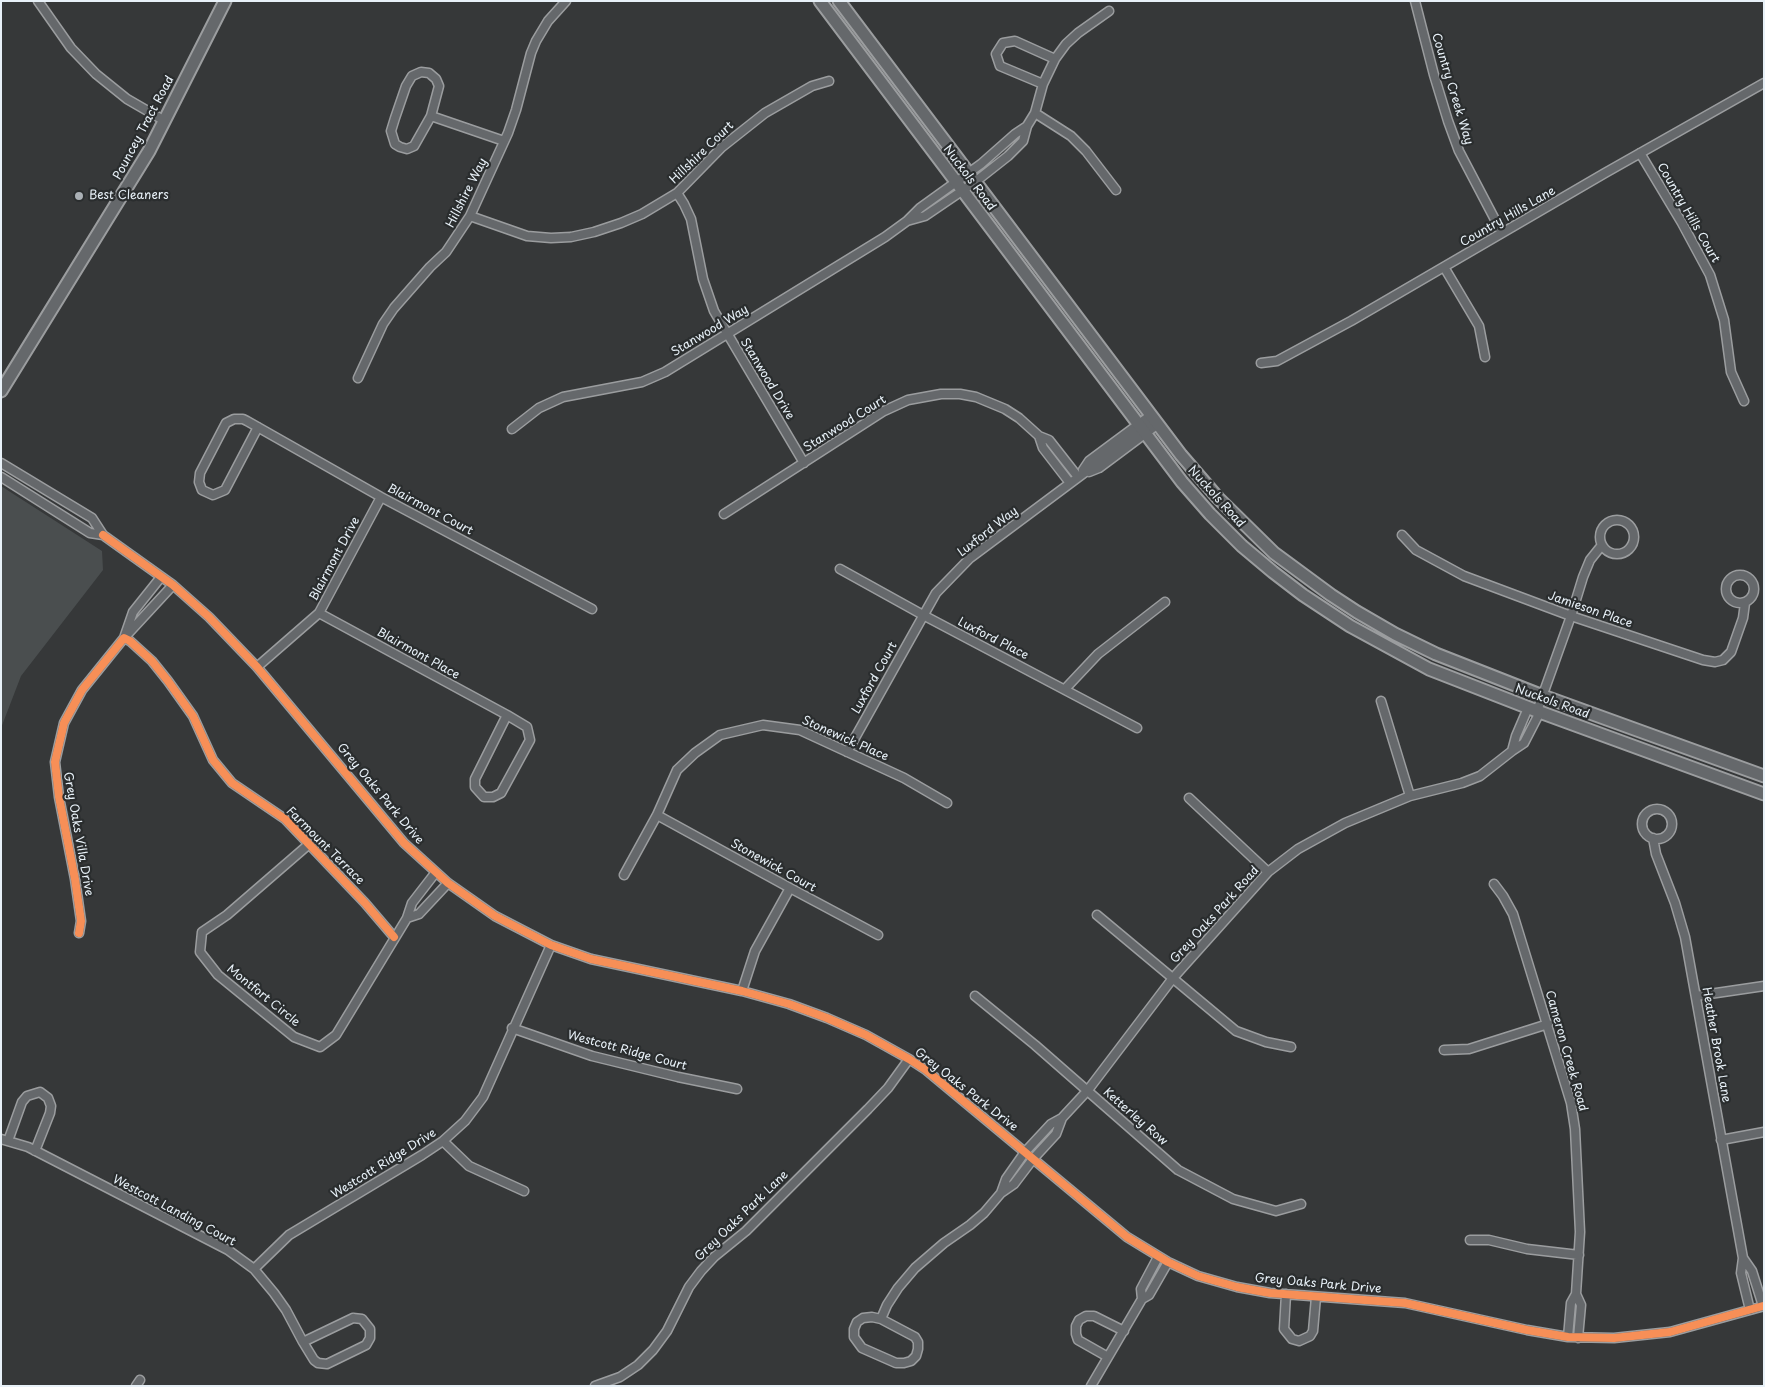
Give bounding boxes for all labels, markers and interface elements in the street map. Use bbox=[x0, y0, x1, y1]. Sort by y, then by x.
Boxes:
street label: Country Creek Way bbox=[1428, 31, 1476, 147]
street label: Pouncey Tract Road bbox=[111, 74, 177, 182]
street label: Hillshire Court bbox=[667, 119, 737, 187]
street label: Nuckols Road bbox=[940, 142, 998, 214]
street label: Hillshire Way bbox=[443, 156, 491, 230]
street label: Country Hills Court bbox=[1654, 161, 1722, 265]
street label: Country Hills Lane bbox=[1458, 184, 1558, 250]
place label: Best Cleaners bbox=[89, 189, 169, 203]
marker: Best Cleaners bbox=[73, 190, 85, 202]
street label: Stanwood Way bbox=[669, 302, 751, 360]
street label: Stanwood Drive bbox=[737, 336, 797, 422]
street label: Stanwood Court bbox=[801, 393, 889, 455]
street label: Nuckols Road bbox=[1184, 463, 1248, 531]
street label: Blairmont Court bbox=[385, 481, 475, 539]
street label: Luxford Way bbox=[955, 504, 1021, 560]
street label: Blairmont Drive bbox=[307, 515, 363, 603]
street label: Jamieson Place bbox=[1546, 589, 1634, 631]
street label: Luxford Place bbox=[955, 615, 1031, 663]
street label: Blairmont Place bbox=[374, 625, 462, 683]
street label: Luxford Court bbox=[849, 640, 901, 716]
street label: Nuckols Road bbox=[1513, 682, 1591, 722]
street label: Stonewick Place bbox=[800, 713, 890, 765]
street label: Grey Oaks Park Drive bbox=[334, 741, 426, 847]
street label: Grey Oaks Villa Drive bbox=[60, 771, 96, 897]
street label: Farmount Terrace bbox=[283, 804, 367, 888]
street label: Stonewick Court bbox=[728, 837, 818, 895]
street label: Grey Oaks Park Road bbox=[1168, 864, 1262, 966]
street label: Montfort Circle bbox=[223, 962, 303, 1030]
street label: Heather Brook Lane bbox=[1699, 986, 1733, 1104]
street label: Cameron Creek Road bbox=[1542, 989, 1590, 1113]
street label: Westcott Ridge Court bbox=[566, 1028, 688, 1074]
street label: Grey Oaks Park Drive bbox=[912, 1045, 1020, 1135]
street label: Ketterley Row bbox=[1100, 1085, 1170, 1149]
street label: Westcott Ridge Drive bbox=[329, 1126, 439, 1202]
street label: Grey Oaks Park Lane bbox=[692, 1168, 792, 1264]
street label: Westcott Landing Court bbox=[110, 1172, 238, 1250]
street label: Grey Oaks Park Drive bbox=[1254, 1271, 1382, 1297]

